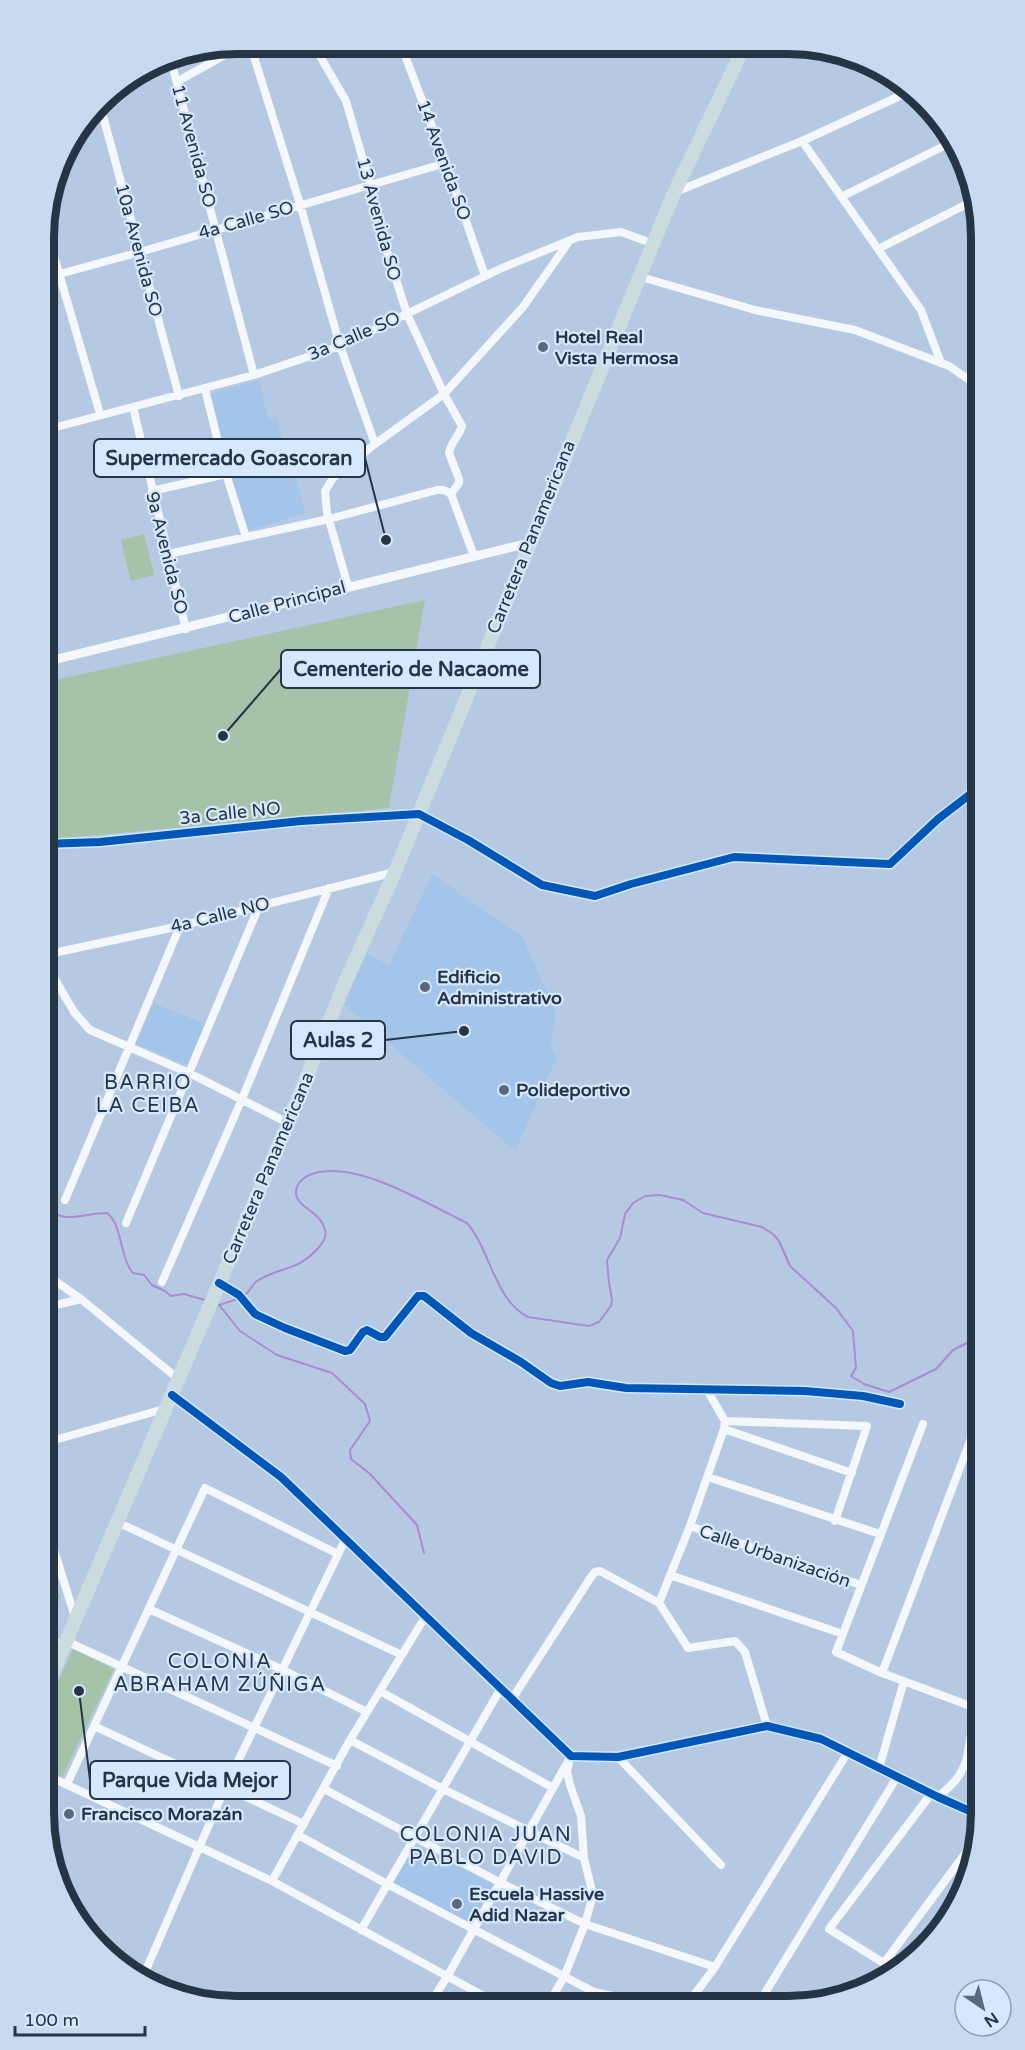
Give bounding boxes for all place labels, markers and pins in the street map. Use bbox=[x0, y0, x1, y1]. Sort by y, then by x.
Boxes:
place label: Hotel Real Vista Hermosa bbox=[555, 326, 679, 369]
marker: Hotel Real Vista Hermosa bbox=[536, 340, 550, 354]
callout: Supermercado Goascoran bbox=[94, 439, 365, 477]
callout: Cementerio de Nacaome bbox=[281, 650, 540, 688]
place label: Edificio Administrativo bbox=[437, 966, 562, 1009]
marker: Edificio Administrativo bbox=[418, 980, 432, 994]
callout: Aulas 2 bbox=[291, 1021, 385, 1059]
place label: Polideportivo bbox=[516, 1079, 630, 1101]
marker: Polideportivo bbox=[497, 1083, 511, 1097]
callout: Parque Vida Mejor bbox=[90, 1761, 290, 1799]
place label: Francisco Morazán bbox=[81, 1803, 242, 1825]
marker: Francisco Morazán bbox=[62, 1807, 76, 1821]
place label: Escuela Hassive Adid Nazar bbox=[469, 1883, 604, 1926]
marker: Escuela Hassive Adid Nazar bbox=[450, 1897, 464, 1911]

